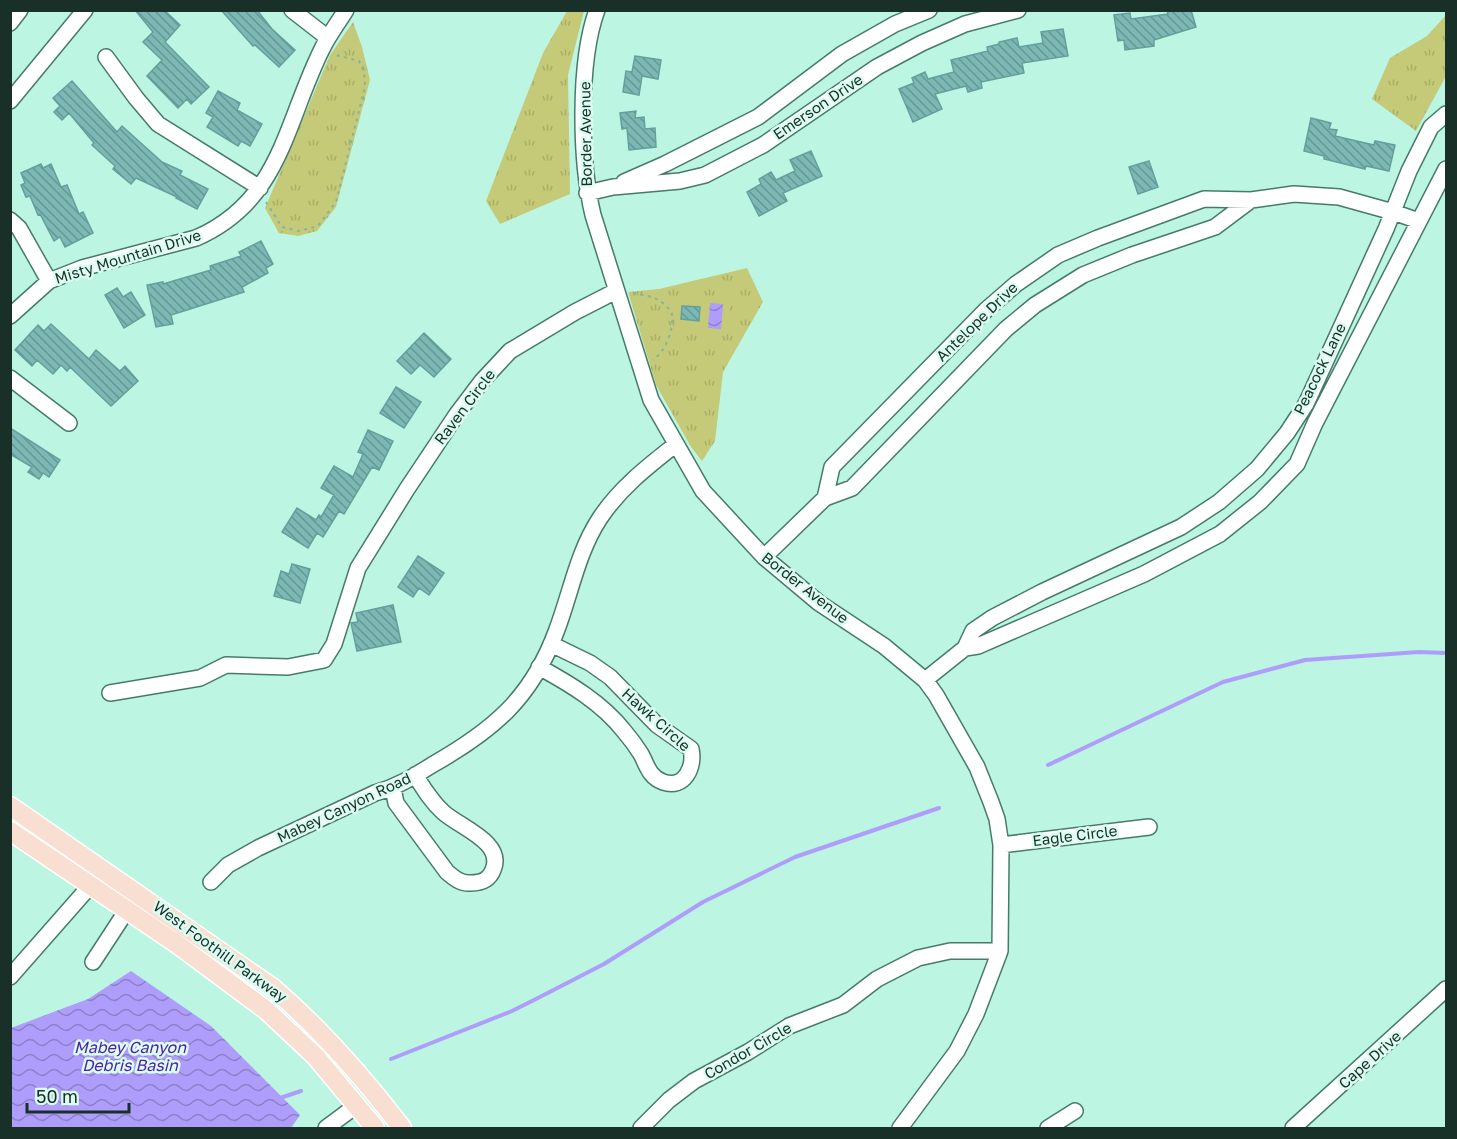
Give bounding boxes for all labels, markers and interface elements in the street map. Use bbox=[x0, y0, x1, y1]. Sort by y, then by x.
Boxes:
street label: Emerson Drive bbox=[769, 69, 866, 143]
street label: Border Avenue bbox=[575, 81, 595, 187]
street label: Misty Mountain Drive bbox=[52, 225, 203, 287]
street label: Antelope Drive bbox=[932, 278, 1021, 365]
street label: Peacock Lane bbox=[1289, 320, 1349, 417]
street label: Raven Circle bbox=[430, 365, 498, 448]
street label: Border Avenue bbox=[759, 548, 853, 627]
street label: Hawk Circle bbox=[619, 684, 695, 755]
street label: Mabey Canyon Road bbox=[274, 768, 413, 846]
street label: Eagle Circle bbox=[1031, 821, 1119, 849]
street label: West Foothill Parkway bbox=[150, 897, 291, 1006]
street label: Condor Circle bbox=[701, 1018, 795, 1082]
street label: Cape Drive bbox=[1335, 1026, 1404, 1092]
water label: Mabey Canyon Debris Basin bbox=[74, 1037, 187, 1075]
scale bar bbox=[27, 1076, 129, 1114]
text: 50 m bbox=[36, 1085, 78, 1107]

